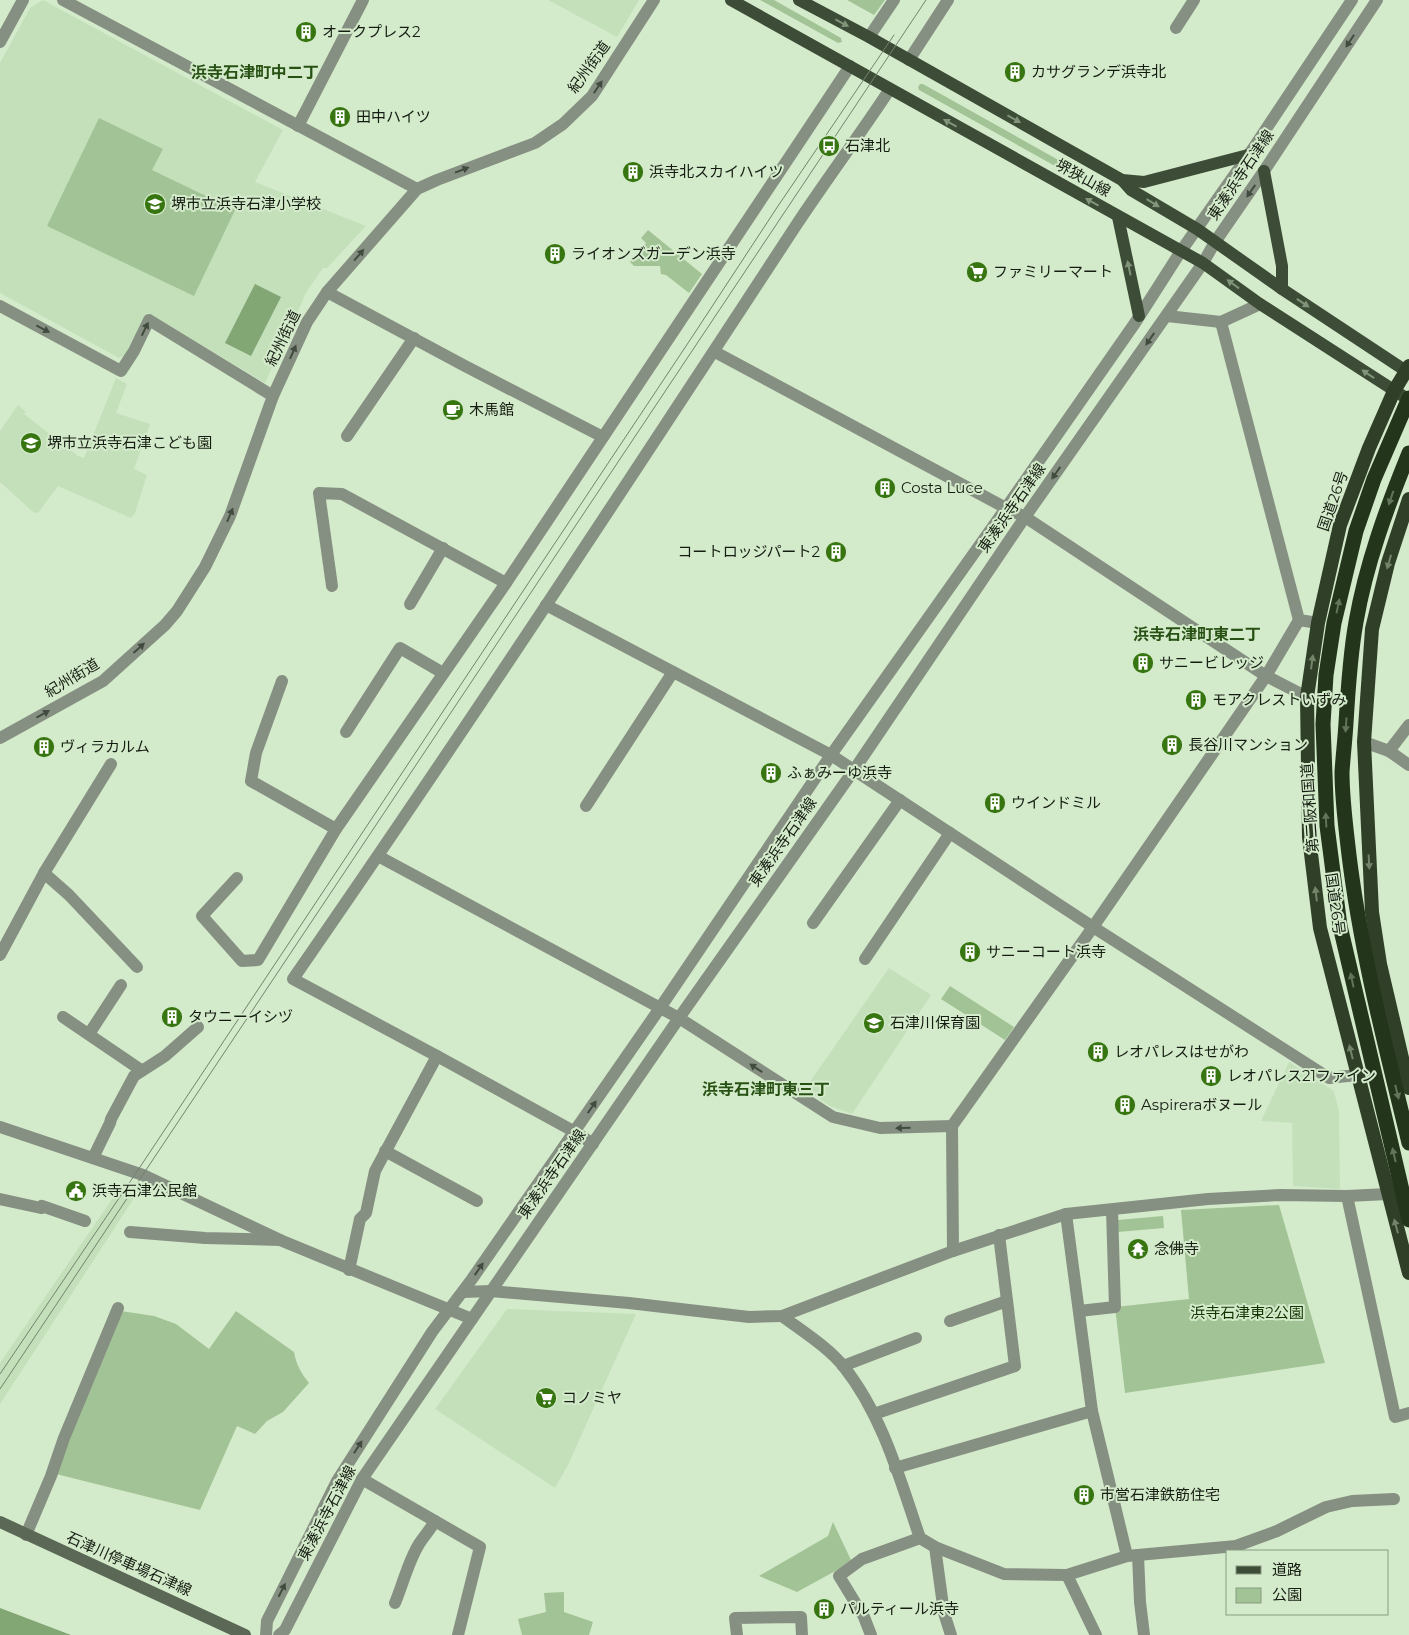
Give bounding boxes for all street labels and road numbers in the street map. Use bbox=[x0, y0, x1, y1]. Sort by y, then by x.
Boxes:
street label: 紀州街道 bbox=[563, 37, 614, 97]
street label: 東湊浜寺石津線 bbox=[1203, 126, 1278, 224]
street label: 堺狭山線 bbox=[1052, 155, 1114, 200]
street label: 紀州街道 bbox=[261, 307, 304, 369]
street label: 東湊浜寺石津線 bbox=[974, 459, 1049, 556]
street label: 国道26号 bbox=[1313, 468, 1352, 534]
street label: 紀州街道 bbox=[41, 654, 102, 701]
street label: 第二阪和国道 bbox=[1297, 762, 1322, 854]
street label: 東湊浜寺石津線 bbox=[745, 793, 820, 890]
street label: 国道26号 bbox=[1322, 872, 1349, 936]
street label: 東湊浜寺石津線 bbox=[514, 1125, 589, 1222]
street label: 東湊浜寺石津線 bbox=[294, 1462, 360, 1564]
street label: 石津川停車場石津線 bbox=[64, 1527, 195, 1600]

